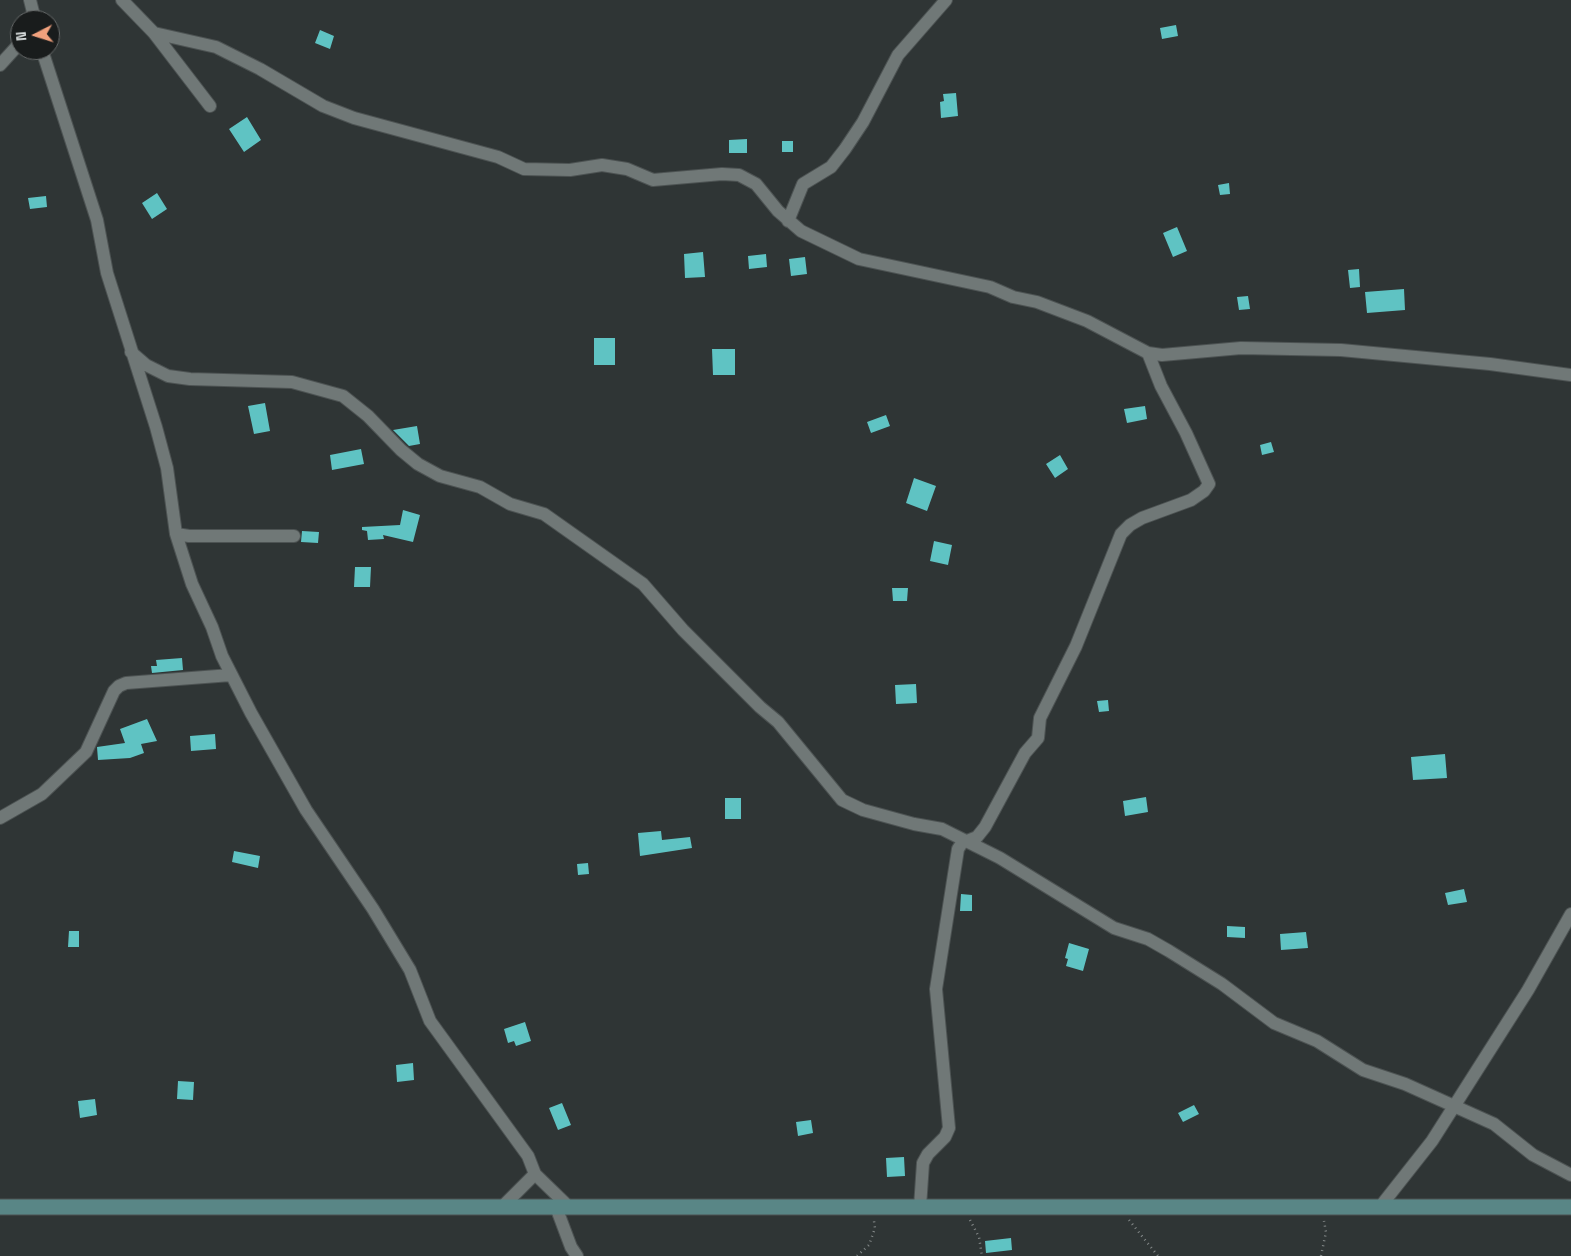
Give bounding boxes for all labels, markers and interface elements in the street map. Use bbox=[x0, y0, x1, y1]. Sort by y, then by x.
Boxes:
north arrow bbox=[10, 10, 60, 60]
text: N bbox=[12, 31, 30, 42]

